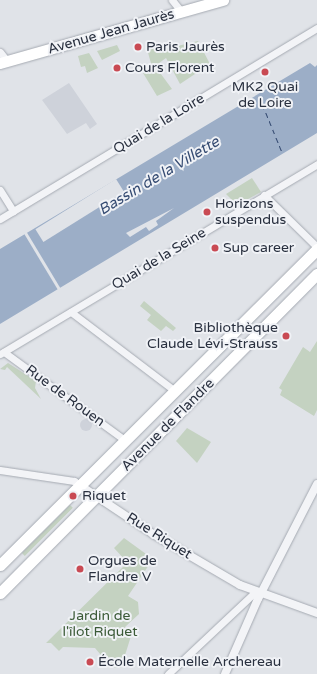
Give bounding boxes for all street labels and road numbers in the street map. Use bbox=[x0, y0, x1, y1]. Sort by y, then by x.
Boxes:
street label: Avenue Jean Jaurès bbox=[46, 6, 176, 58]
street label: Quai de la Loire bbox=[110, 90, 208, 158]
street label: Quai de la Seine bbox=[109, 224, 209, 294]
street label: Rue de Rouen bbox=[22, 362, 108, 430]
street label: Avenue de Flandre bbox=[118, 375, 218, 475]
street label: Rue Riquet bbox=[123, 509, 195, 563]

